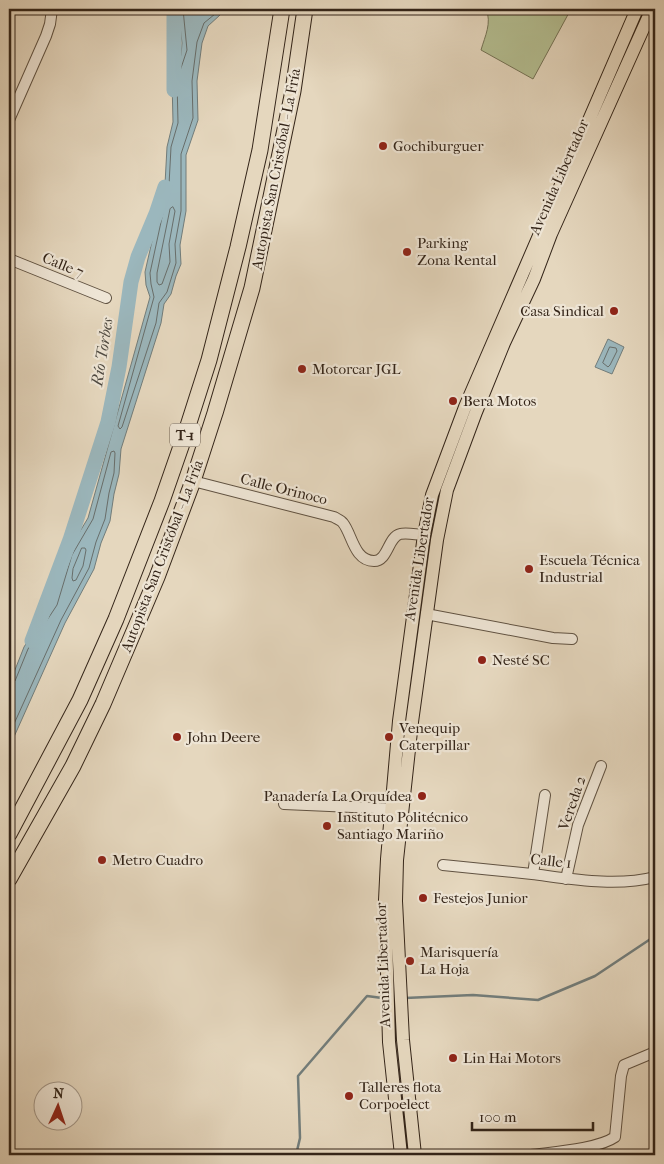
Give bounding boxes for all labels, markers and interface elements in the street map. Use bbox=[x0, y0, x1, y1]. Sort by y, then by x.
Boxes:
street label: Autopista San Cristóbal - La Fría bbox=[247, 66, 305, 272]
street label: Avenida Libertador bbox=[525, 116, 593, 239]
place label: Gochiburguer bbox=[393, 137, 484, 155]
marker: Gochiburguer bbox=[377, 140, 389, 152]
place label: Parking Zona Rental bbox=[417, 234, 497, 269]
marker: Parking Zona Rental bbox=[401, 246, 413, 258]
street label: Calle 7 bbox=[40, 249, 86, 281]
place label: Casa Sindical bbox=[520, 302, 604, 320]
marker: Casa Sindical bbox=[608, 305, 620, 317]
water label: Río Torbes bbox=[87, 316, 117, 388]
place label: Motorcar JGL bbox=[312, 360, 401, 378]
marker: Motorcar JGL bbox=[296, 363, 308, 375]
place label: Bera Motos bbox=[463, 392, 537, 410]
marker: Bera Motos bbox=[447, 395, 459, 407]
road number: T-1 bbox=[170, 424, 200, 446]
street label: Autopista San Cristóbal - La Fría bbox=[117, 456, 207, 656]
street label: Calle Orinoco bbox=[239, 469, 330, 509]
street label: Avenida Libertador bbox=[400, 495, 438, 623]
place label: Escuela Técnica Industrial bbox=[539, 551, 641, 586]
marker: Escuela Técnica Industrial bbox=[523, 563, 535, 575]
place label: Nesté SC bbox=[492, 651, 550, 669]
marker: Nesté SC bbox=[476, 654, 488, 666]
place label: Venequip Caterpillar bbox=[398, 719, 470, 754]
place label: John Deere bbox=[186, 728, 261, 746]
marker: John Deere bbox=[171, 731, 183, 743]
marker: Venequip Caterpillar bbox=[383, 731, 395, 743]
street label: Vereda 2 bbox=[554, 773, 590, 833]
place label: Panadería La Orquídea bbox=[263, 787, 413, 805]
marker: Panadería La Orquídea bbox=[416, 790, 428, 802]
place label: Instituto Politécnico Santiago Mariño bbox=[337, 808, 468, 843]
marker: Instituto Politécnico Santiago Mariño bbox=[321, 820, 333, 832]
street label: Calle 1 bbox=[530, 850, 572, 872]
place label: Metro Cuadro bbox=[112, 851, 203, 869]
marker: Metro Cuadro bbox=[96, 854, 108, 866]
place label: Festejos Junior bbox=[433, 889, 528, 907]
marker: Festejos Junior bbox=[417, 892, 429, 904]
street label: Avenida Libertador bbox=[372, 902, 394, 1029]
place label: Marisquería La Hoja bbox=[420, 943, 499, 978]
marker: Marisquería La Hoja bbox=[404, 955, 416, 967]
place label: Lin Hai Motors bbox=[463, 1049, 561, 1067]
marker: Lin Hai Motors bbox=[447, 1052, 459, 1064]
place label: Talleres flota Corpoelect bbox=[359, 1078, 442, 1113]
north arrow bbox=[32, 1082, 82, 1132]
text: N bbox=[53, 1085, 65, 1102]
marker: Talleres flota Corpoelect bbox=[343, 1090, 355, 1102]
scale bar bbox=[472, 1099, 593, 1131]
text: 100 m bbox=[479, 1108, 517, 1126]

